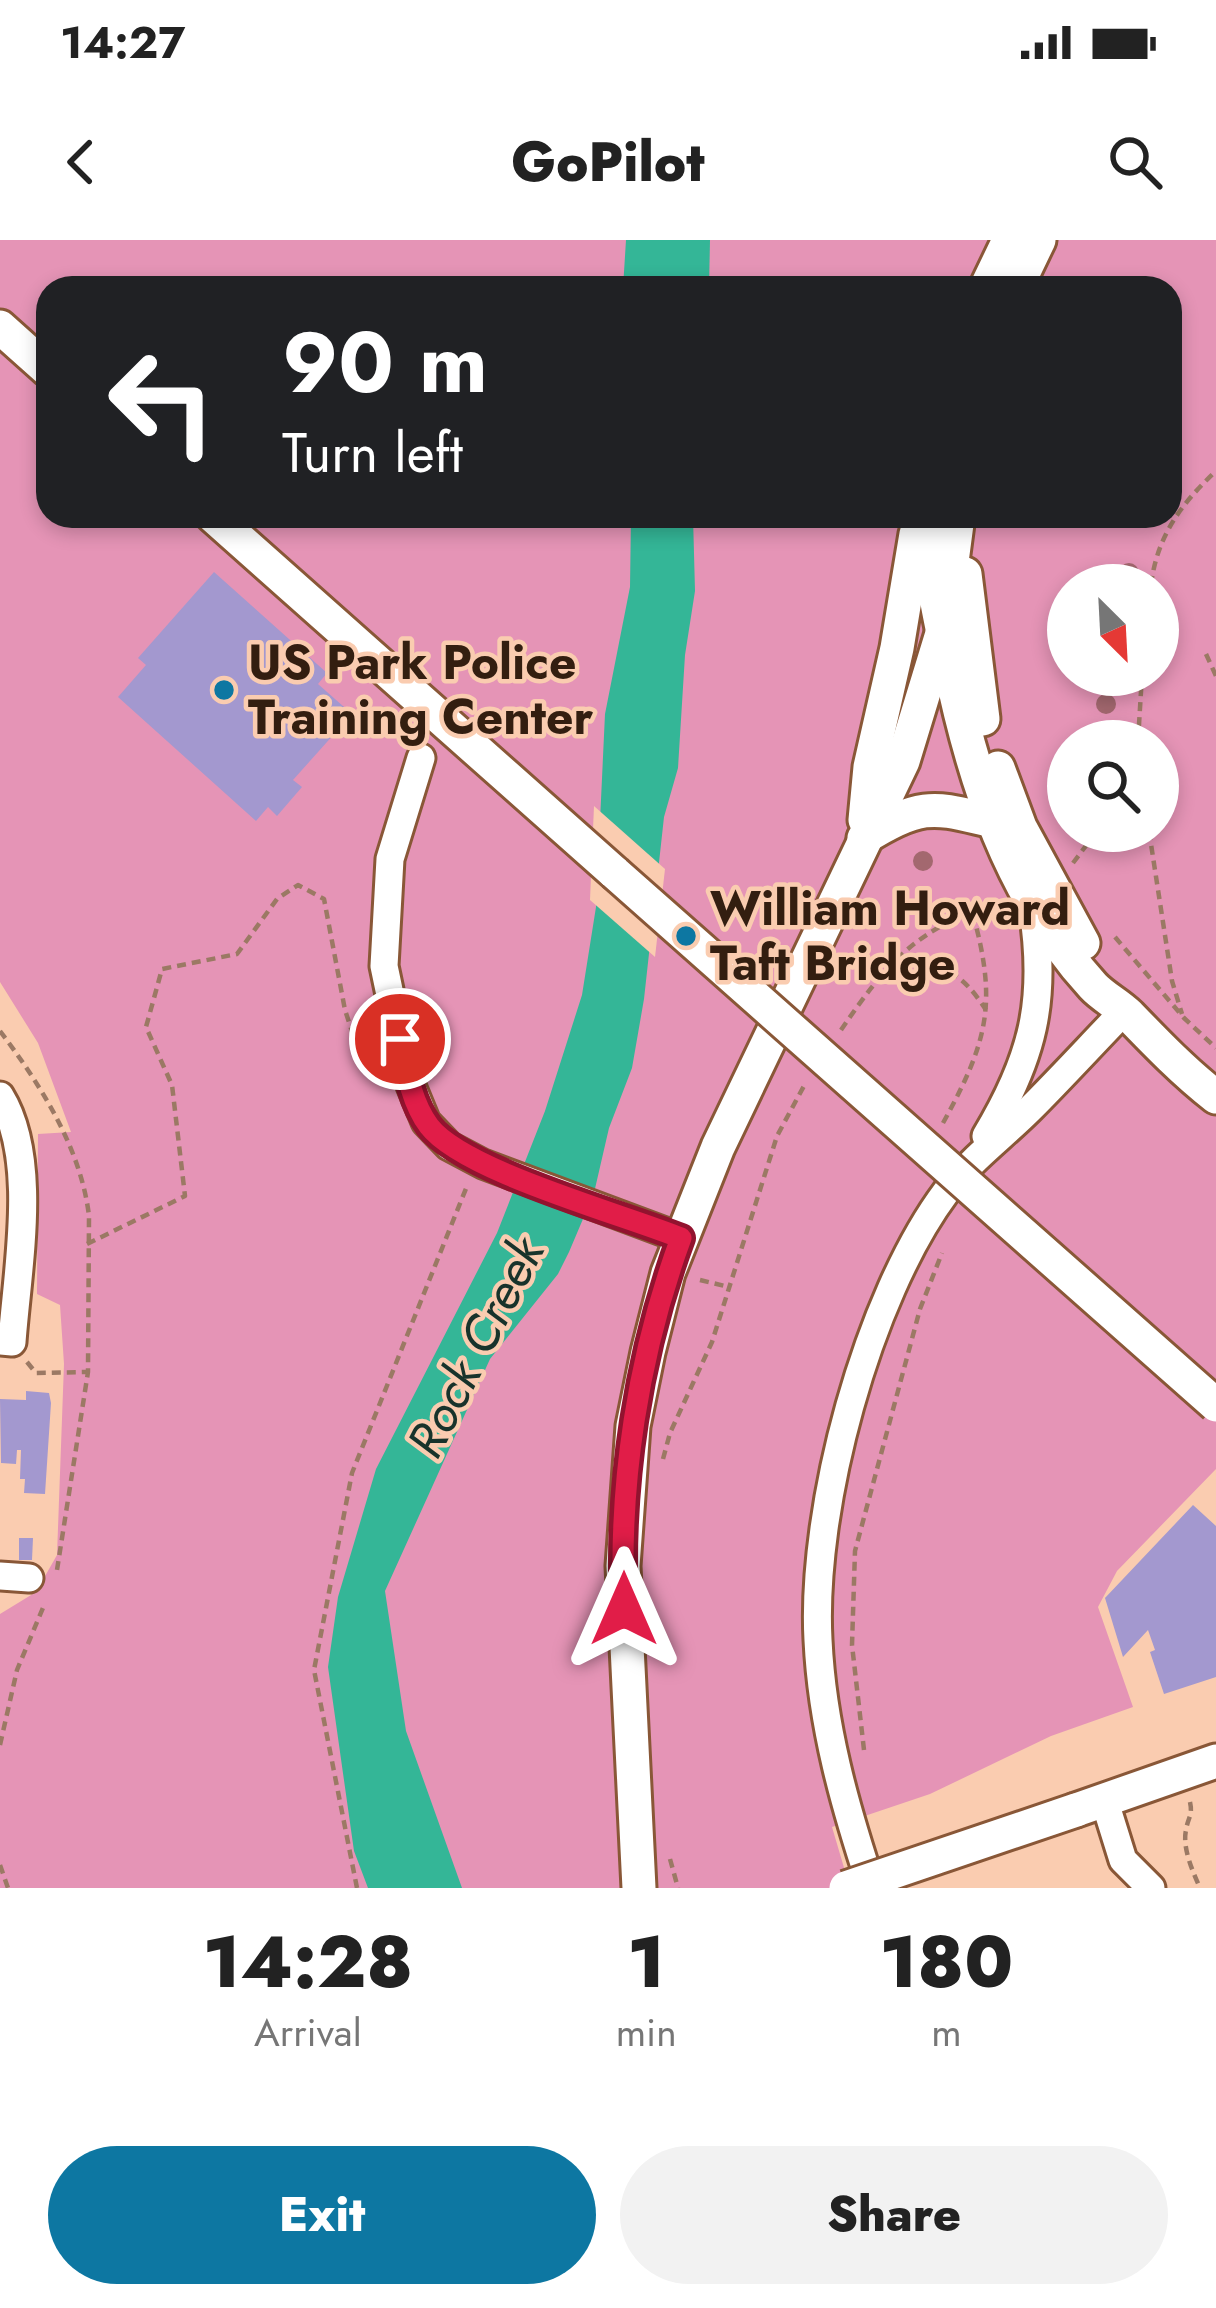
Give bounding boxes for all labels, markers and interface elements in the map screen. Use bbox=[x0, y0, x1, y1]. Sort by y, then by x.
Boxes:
text: 14:27 bbox=[60, 10, 185, 75]
text: GoPilot bbox=[511, 123, 705, 201]
icon: back bbox=[48, 129, 114, 195]
icon: search bbox=[1102, 129, 1168, 195]
text: 90 m bbox=[282, 302, 488, 424]
icon: left bbox=[84, 324, 240, 480]
text: Turn left bbox=[282, 414, 463, 492]
north arrow bbox=[1047, 564, 1179, 696]
map controls bbox=[1047, 564, 1179, 852]
place label: US Park Police Training Center bbox=[248, 628, 594, 752]
marker: US Park Police Training Center bbox=[211, 677, 237, 703]
button: search bbox=[1047, 720, 1179, 852]
place label: William Howard Taft Bridge bbox=[710, 874, 1070, 998]
marker: William Howard Taft Bridge bbox=[673, 923, 699, 949]
pin bbox=[349, 988, 451, 1090]
icon: arrive bbox=[367, 1006, 433, 1072]
water label: Rock Creek bbox=[388, 1222, 563, 1470]
position arrow bbox=[561, 1546, 687, 1672]
text: 14:28 bbox=[203, 1910, 413, 2014]
text: 1 bbox=[627, 1910, 665, 2014]
text: 180 bbox=[879, 1910, 1013, 2014]
text: Arrival bbox=[254, 2004, 362, 2061]
text: min bbox=[616, 2004, 677, 2061]
text: m bbox=[931, 2004, 962, 2061]
button: Exit bbox=[48, 2146, 596, 2284]
button: Share bbox=[620, 2146, 1168, 2284]

